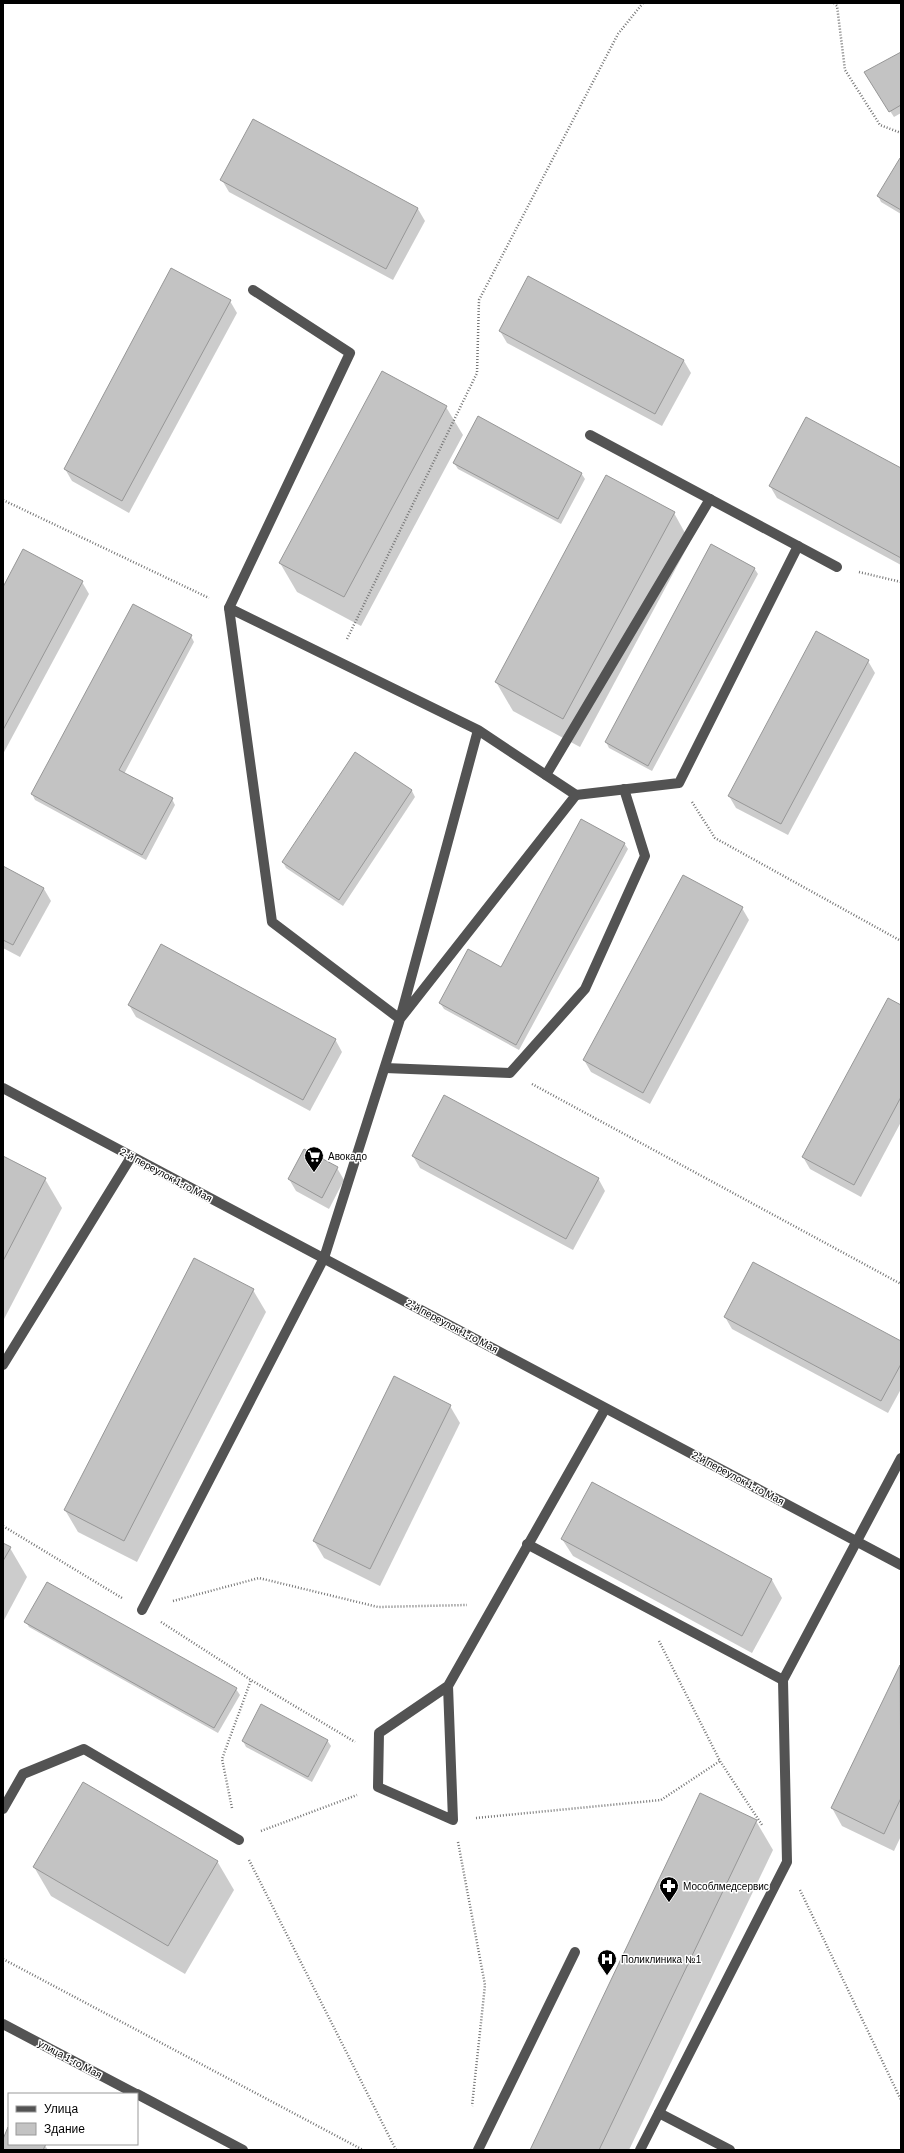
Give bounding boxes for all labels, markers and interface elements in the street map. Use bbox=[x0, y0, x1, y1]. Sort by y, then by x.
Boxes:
supermarket icon: Авокадо bbox=[303, 1145, 325, 1173]
street label: 2-й переулок 1-го Мая bbox=[118, 1146, 214, 1204]
place label: Авокадо bbox=[328, 1151, 367, 1162]
street label: 2-й переулок 1-го Мая bbox=[404, 1297, 500, 1355]
street label: 2-й переулок 1-го Мая bbox=[690, 1449, 786, 1507]
pharmacy icon: Мособлмедсервис bbox=[658, 1875, 680, 1903]
place label: Мособлмедсервис bbox=[683, 1881, 769, 1892]
hospital icon: Поликлиника №1 bbox=[596, 1948, 618, 1976]
place label: Поликлиника №1 bbox=[621, 1954, 702, 1965]
street label: улица 1-го Мая bbox=[36, 2038, 104, 2080]
legend bbox=[8, 2093, 138, 2145]
text: Улица bbox=[44, 2102, 78, 2116]
text: Здание bbox=[44, 2122, 85, 2136]

